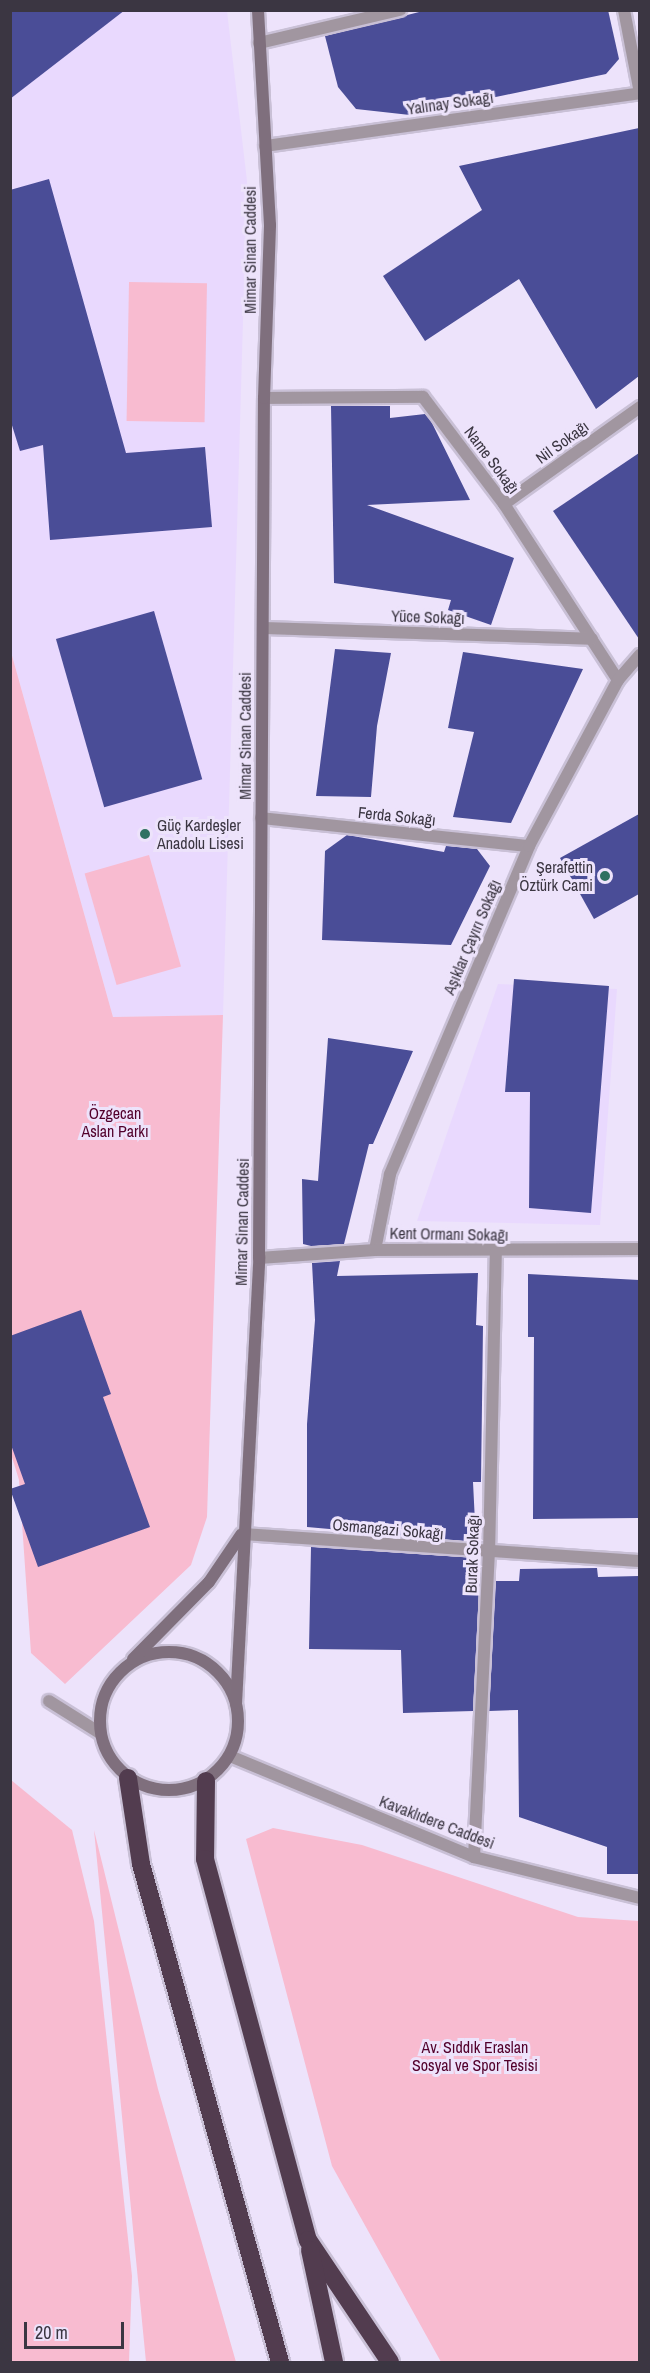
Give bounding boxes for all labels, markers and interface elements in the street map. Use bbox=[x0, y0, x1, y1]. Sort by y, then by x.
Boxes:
street label: Yalınay Sokağı bbox=[405, 87, 495, 119]
street label: Mimar Sinan Caddesi bbox=[240, 186, 260, 314]
street label: Nil Sokağı bbox=[532, 416, 592, 468]
street label: Name Sokağı bbox=[460, 422, 524, 498]
street label: Yüce Sokağı bbox=[391, 606, 465, 628]
street label: Mimar Sinan Caddesi bbox=[235, 672, 255, 800]
street label: Ferda Sokağı bbox=[357, 802, 437, 830]
place label: Güç Kardeşler Anadolu Lisesi bbox=[157, 815, 244, 853]
marker: Güç Kardeşler Anadolu Lisesi bbox=[138, 827, 152, 841]
place label: Şerafettin Öztürk Cami bbox=[519, 857, 593, 895]
marker: Şerafettin Öztürk Cami bbox=[598, 869, 612, 883]
street label: Aşıklar Çayırı Sokağı bbox=[439, 877, 505, 997]
park label: Özgecan Aslan Parkı bbox=[81, 1103, 149, 1141]
street label: Mimar Sinan Caddesi bbox=[231, 1158, 253, 1286]
street label: Kent Ormanı Sokağı bbox=[389, 1223, 509, 1245]
street label: Burak Sokağı bbox=[461, 1514, 483, 1594]
street label: Osmangazi Sokağı bbox=[332, 1515, 444, 1543]
street label: Kavaklıdere Caddesi bbox=[377, 1791, 497, 1853]
park label: Av. Sıddık Eraslan Sosyal ve Spor Tesisi bbox=[412, 2037, 538, 2075]
scale bar bbox=[27, 2310, 128, 2348]
text: 20 m bbox=[35, 2320, 68, 2345]

